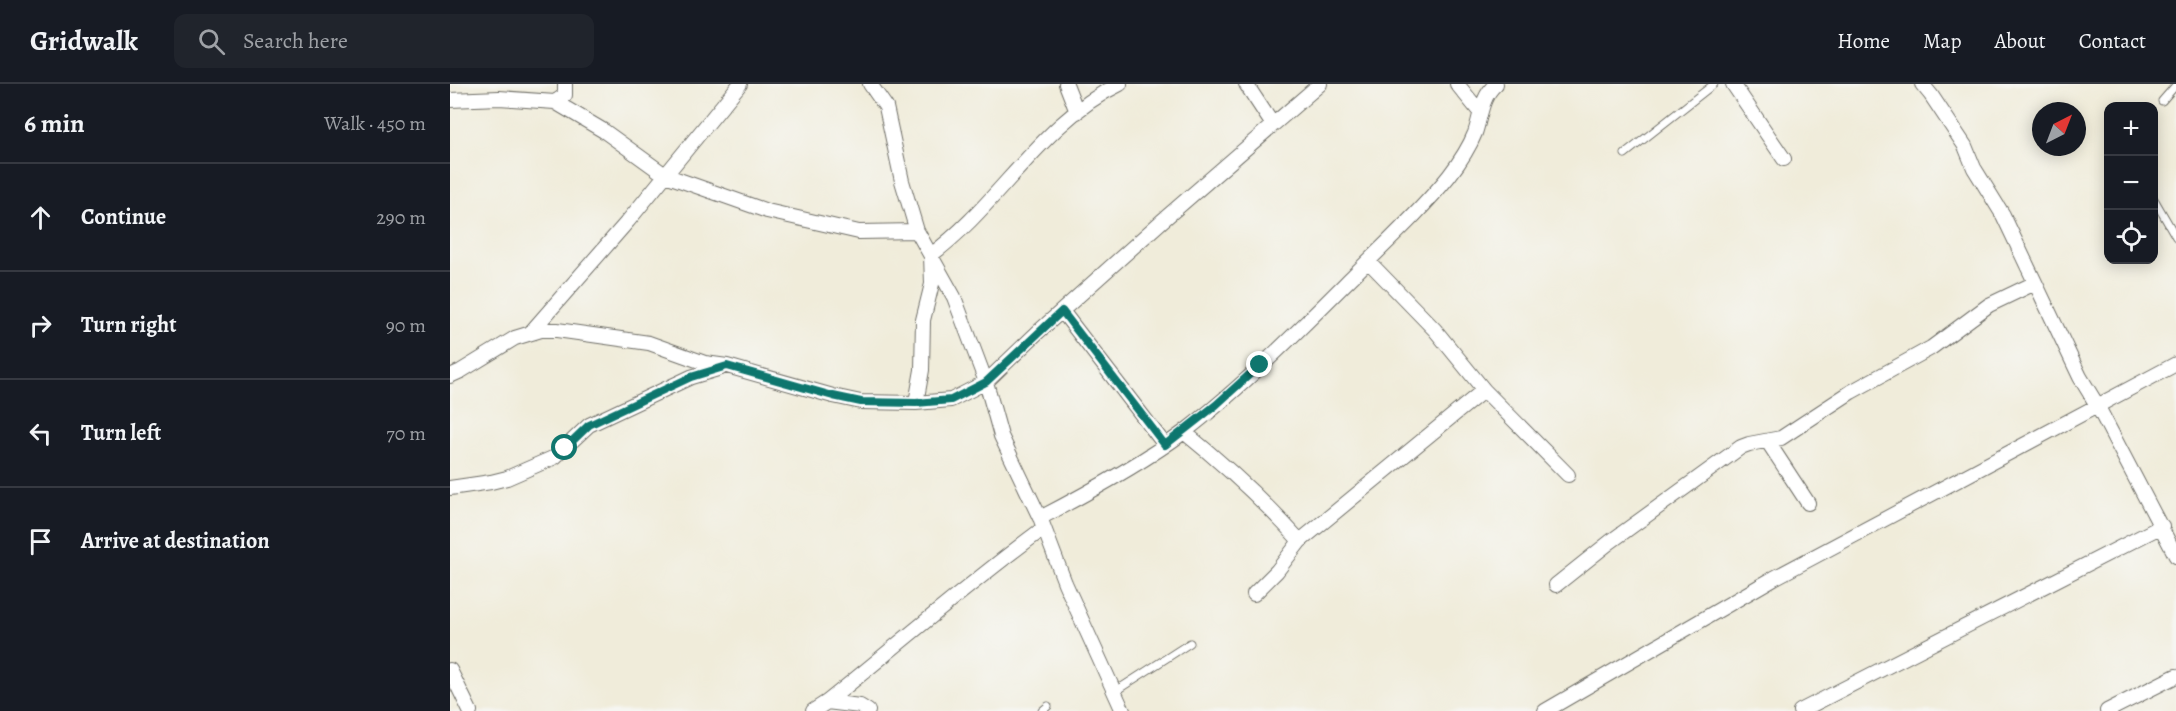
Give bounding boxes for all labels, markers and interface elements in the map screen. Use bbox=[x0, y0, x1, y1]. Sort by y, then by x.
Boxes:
search box bbox=[174, 14, 594, 68]
text: Gridwalk bbox=[30, 22, 138, 60]
icon: search bbox=[195, 25, 228, 58]
text: Search here bbox=[243, 26, 348, 56]
text: Home bbox=[1837, 27, 1890, 55]
text: Map bbox=[1923, 27, 1961, 55]
text: About bbox=[1994, 27, 2046, 55]
text: Contact bbox=[2079, 27, 2146, 55]
north arrow bbox=[2032, 102, 2086, 156]
map controls bbox=[2104, 102, 2158, 264]
button: + bbox=[2104, 102, 2158, 156]
text: 6 min bbox=[24, 106, 85, 141]
text: Walk · 450 m bbox=[324, 110, 426, 137]
button: − bbox=[2104, 156, 2158, 210]
icon: ahead bbox=[24, 201, 57, 234]
text: Continue bbox=[81, 202, 166, 232]
text: 290 m bbox=[376, 204, 426, 231]
button: locate bbox=[2104, 210, 2158, 264]
icon: right bbox=[24, 309, 57, 342]
text: Turn right bbox=[81, 310, 177, 340]
text: 90 m bbox=[386, 312, 426, 339]
route end bbox=[1246, 351, 1272, 377]
icon: left bbox=[24, 417, 57, 450]
text: Turn left bbox=[81, 418, 161, 448]
text: 70 m bbox=[386, 420, 426, 447]
route start bbox=[551, 434, 577, 460]
icon: arrive bbox=[24, 525, 57, 558]
text: Arrive at destination bbox=[81, 526, 270, 556]

